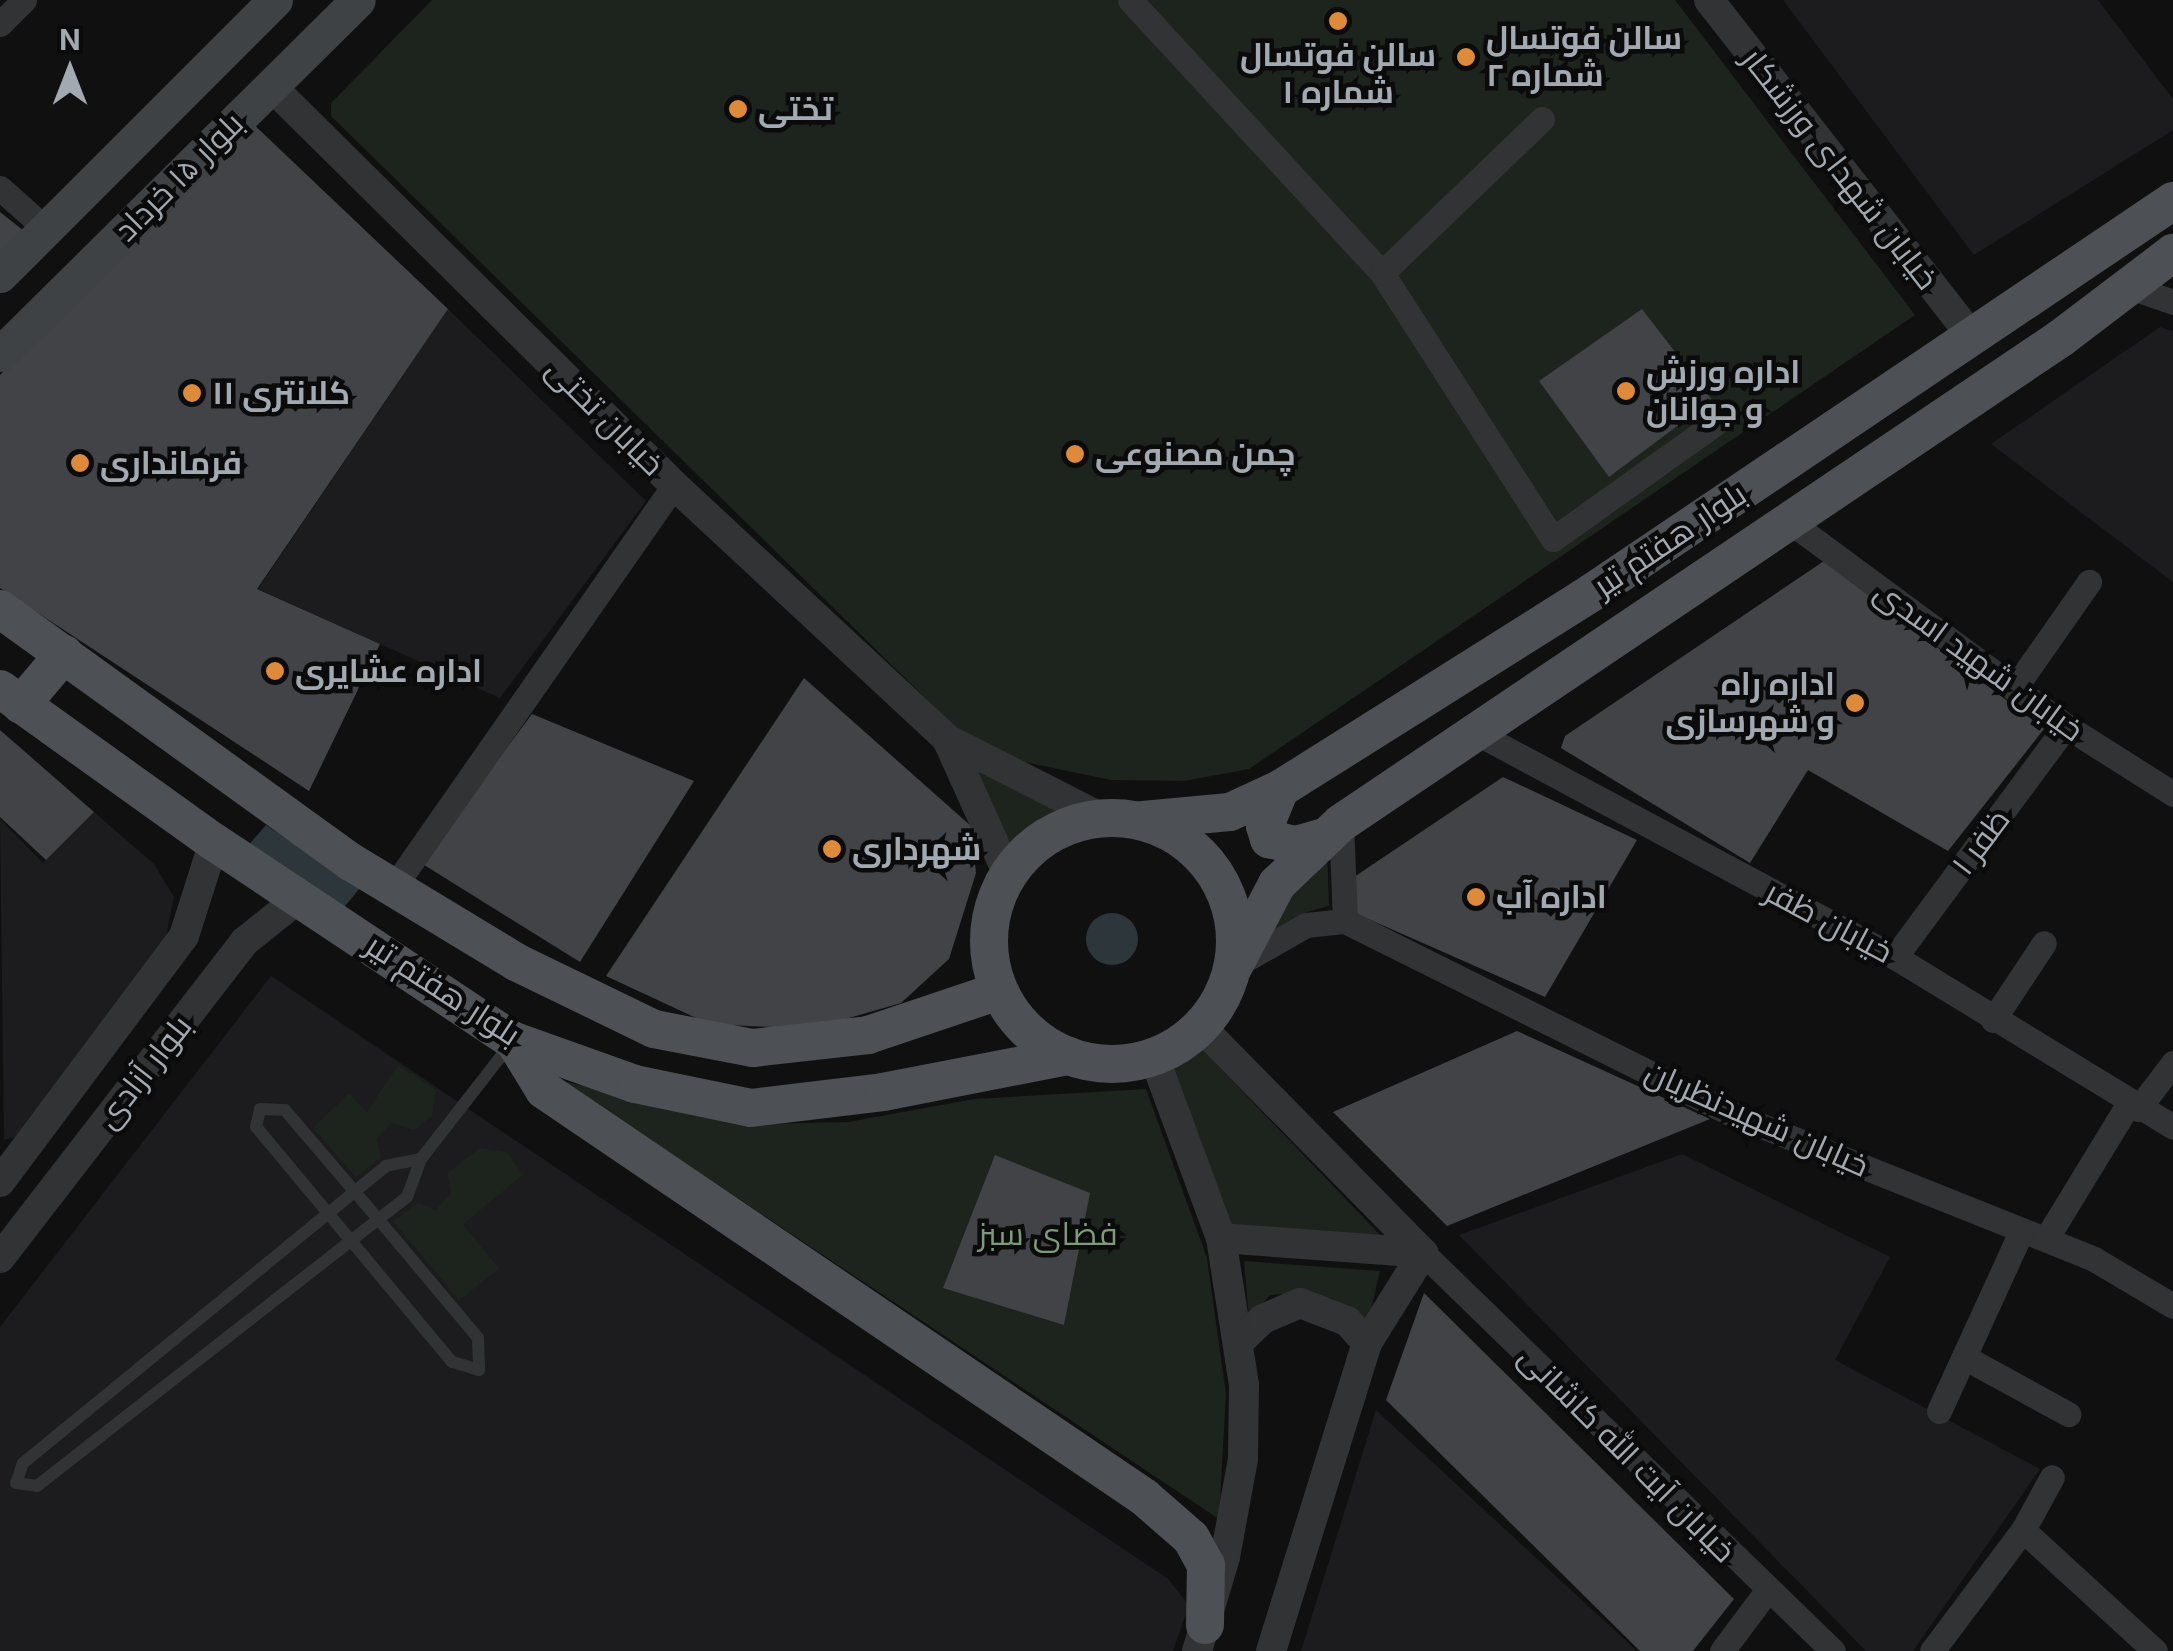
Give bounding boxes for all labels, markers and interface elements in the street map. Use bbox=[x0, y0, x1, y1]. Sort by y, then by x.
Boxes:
marker: سالن فوتسال شماره ۱ bbox=[1327, 10, 1349, 32]
north arrow bbox=[20, 20, 120, 120]
place label: سالن فوتسال شماره ۲ bbox=[1486, 20, 1682, 95]
text: N bbox=[59, 23, 81, 57]
place label: سالن فوتسال شماره ۱ bbox=[1240, 37, 1436, 112]
street label: خیابان شهدای ورزشکار bbox=[1734, 41, 1946, 297]
marker: سالن فوتسال شماره ۲ bbox=[1455, 46, 1477, 68]
place label: تختی bbox=[758, 90, 833, 128]
marker: تختی bbox=[727, 98, 749, 120]
street label: بلوار ۱۵ خرداد bbox=[107, 105, 251, 249]
street label: خیابان تختی bbox=[538, 350, 672, 484]
place label: اداره ورزش و جوانان bbox=[1646, 354, 1800, 429]
place label: کلانتری ۱۱ bbox=[212, 374, 350, 412]
marker: اداره ورزش و جوانان bbox=[1615, 380, 1637, 402]
marker: کلانتری ۱۱ bbox=[181, 382, 203, 404]
place label: چمن مصنوعی bbox=[1095, 435, 1295, 473]
marker: چمن مصنوعی bbox=[1064, 443, 1086, 465]
place label: فرمانداری bbox=[100, 444, 242, 482]
marker: فرمانداری bbox=[69, 452, 91, 474]
street label: بلوار هفتم تیر bbox=[1586, 475, 1754, 605]
street label: خیابان شهید اسدی bbox=[1867, 572, 2091, 750]
place label: اداره عشایری bbox=[295, 652, 482, 690]
marker: اداره عشایری bbox=[264, 660, 286, 682]
place label: اداره راه و شهرسازی bbox=[1666, 666, 1835, 741]
marker: اداره راه و شهرسازی bbox=[1844, 692, 1866, 714]
street label: ظفر ۱ bbox=[1944, 801, 2018, 883]
place label: شهرداری bbox=[852, 830, 981, 868]
marker: شهرداری bbox=[821, 838, 843, 860]
street label: خیابان ظفر bbox=[1759, 872, 1899, 972]
place label: اداره آب bbox=[1496, 878, 1607, 916]
marker: اداره آب bbox=[1465, 886, 1487, 908]
street label: بلوار هفتم تیر bbox=[359, 926, 527, 1054]
street label: بلوار آزادی bbox=[88, 1008, 200, 1136]
street label: خیابان شهیدنظریان bbox=[1639, 1053, 1875, 1185]
park label: فضای سبز bbox=[978, 1215, 1118, 1253]
street label: خیابان آیت الله کاشانی bbox=[1511, 1338, 1743, 1570]

